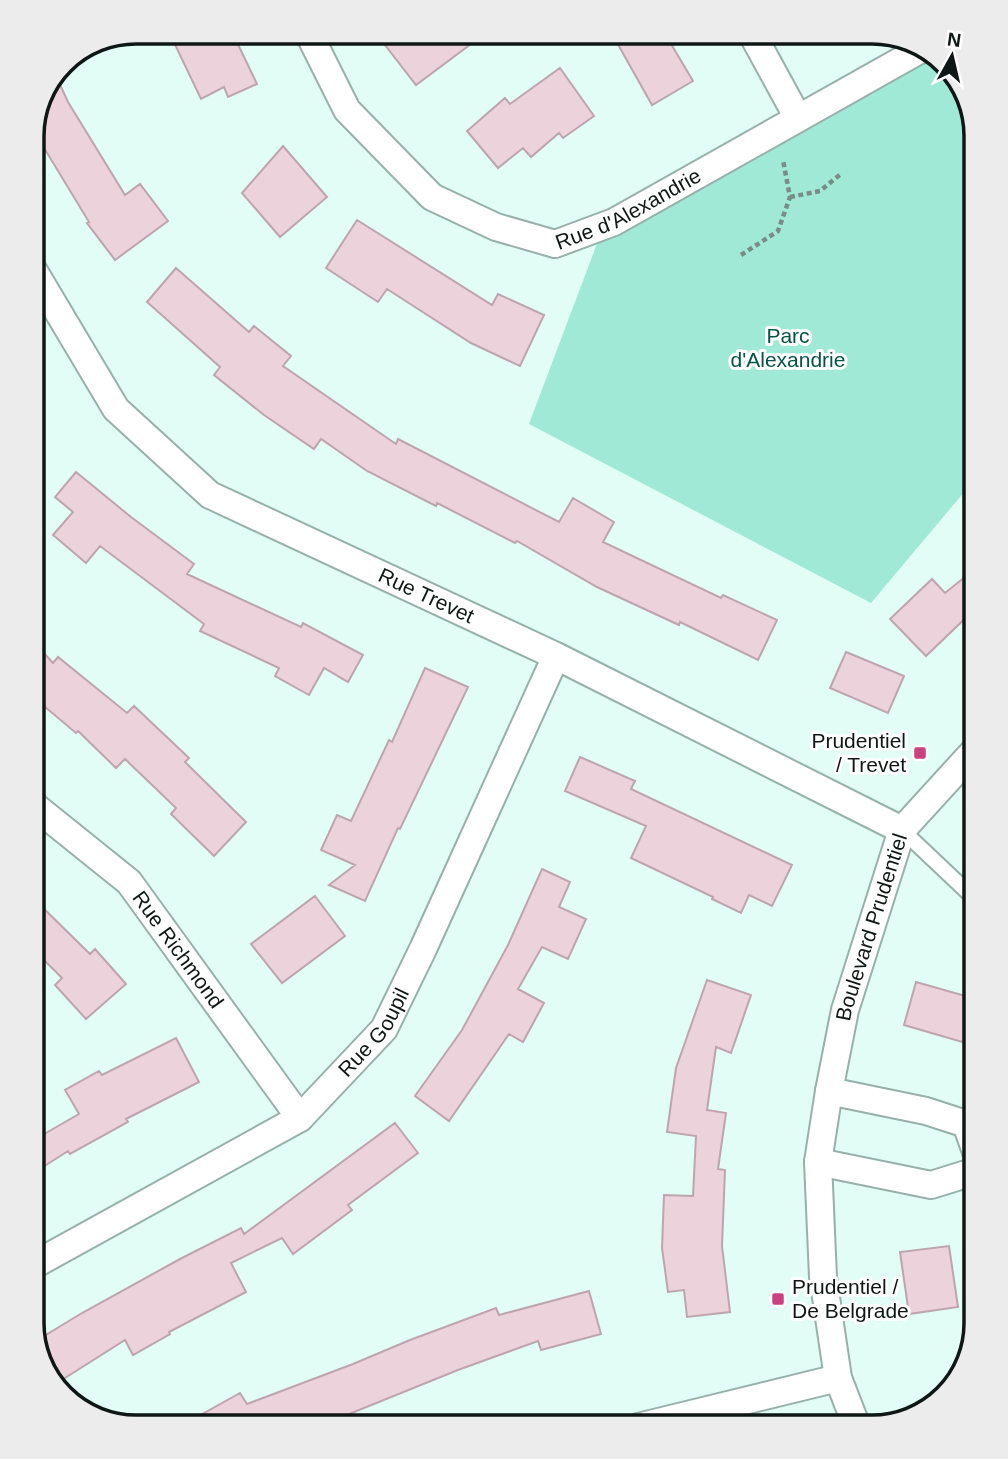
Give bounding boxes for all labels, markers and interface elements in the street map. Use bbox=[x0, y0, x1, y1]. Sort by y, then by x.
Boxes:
north arrow bbox=[917, 21, 987, 91]
text: N bbox=[946, 28, 963, 51]
street label: Rue d'Alexandrie bbox=[552, 164, 705, 254]
park label: Parc d'Alexandrie bbox=[731, 324, 845, 371]
street label: Rue Trevet bbox=[375, 563, 478, 627]
place label: Prudentiel / Trevet bbox=[811, 729, 906, 776]
marker: Prudentiel / Trevet bbox=[912, 745, 928, 761]
street label: Boulevard Prudentiel bbox=[831, 831, 911, 1023]
street label: Rue Richmond bbox=[128, 886, 229, 1012]
street label: Rue Goupil bbox=[333, 984, 413, 1081]
place label: Prudentiel / De Belgrade bbox=[792, 1275, 909, 1322]
marker: Prudentiel / De Belgrade bbox=[770, 1291, 786, 1307]

